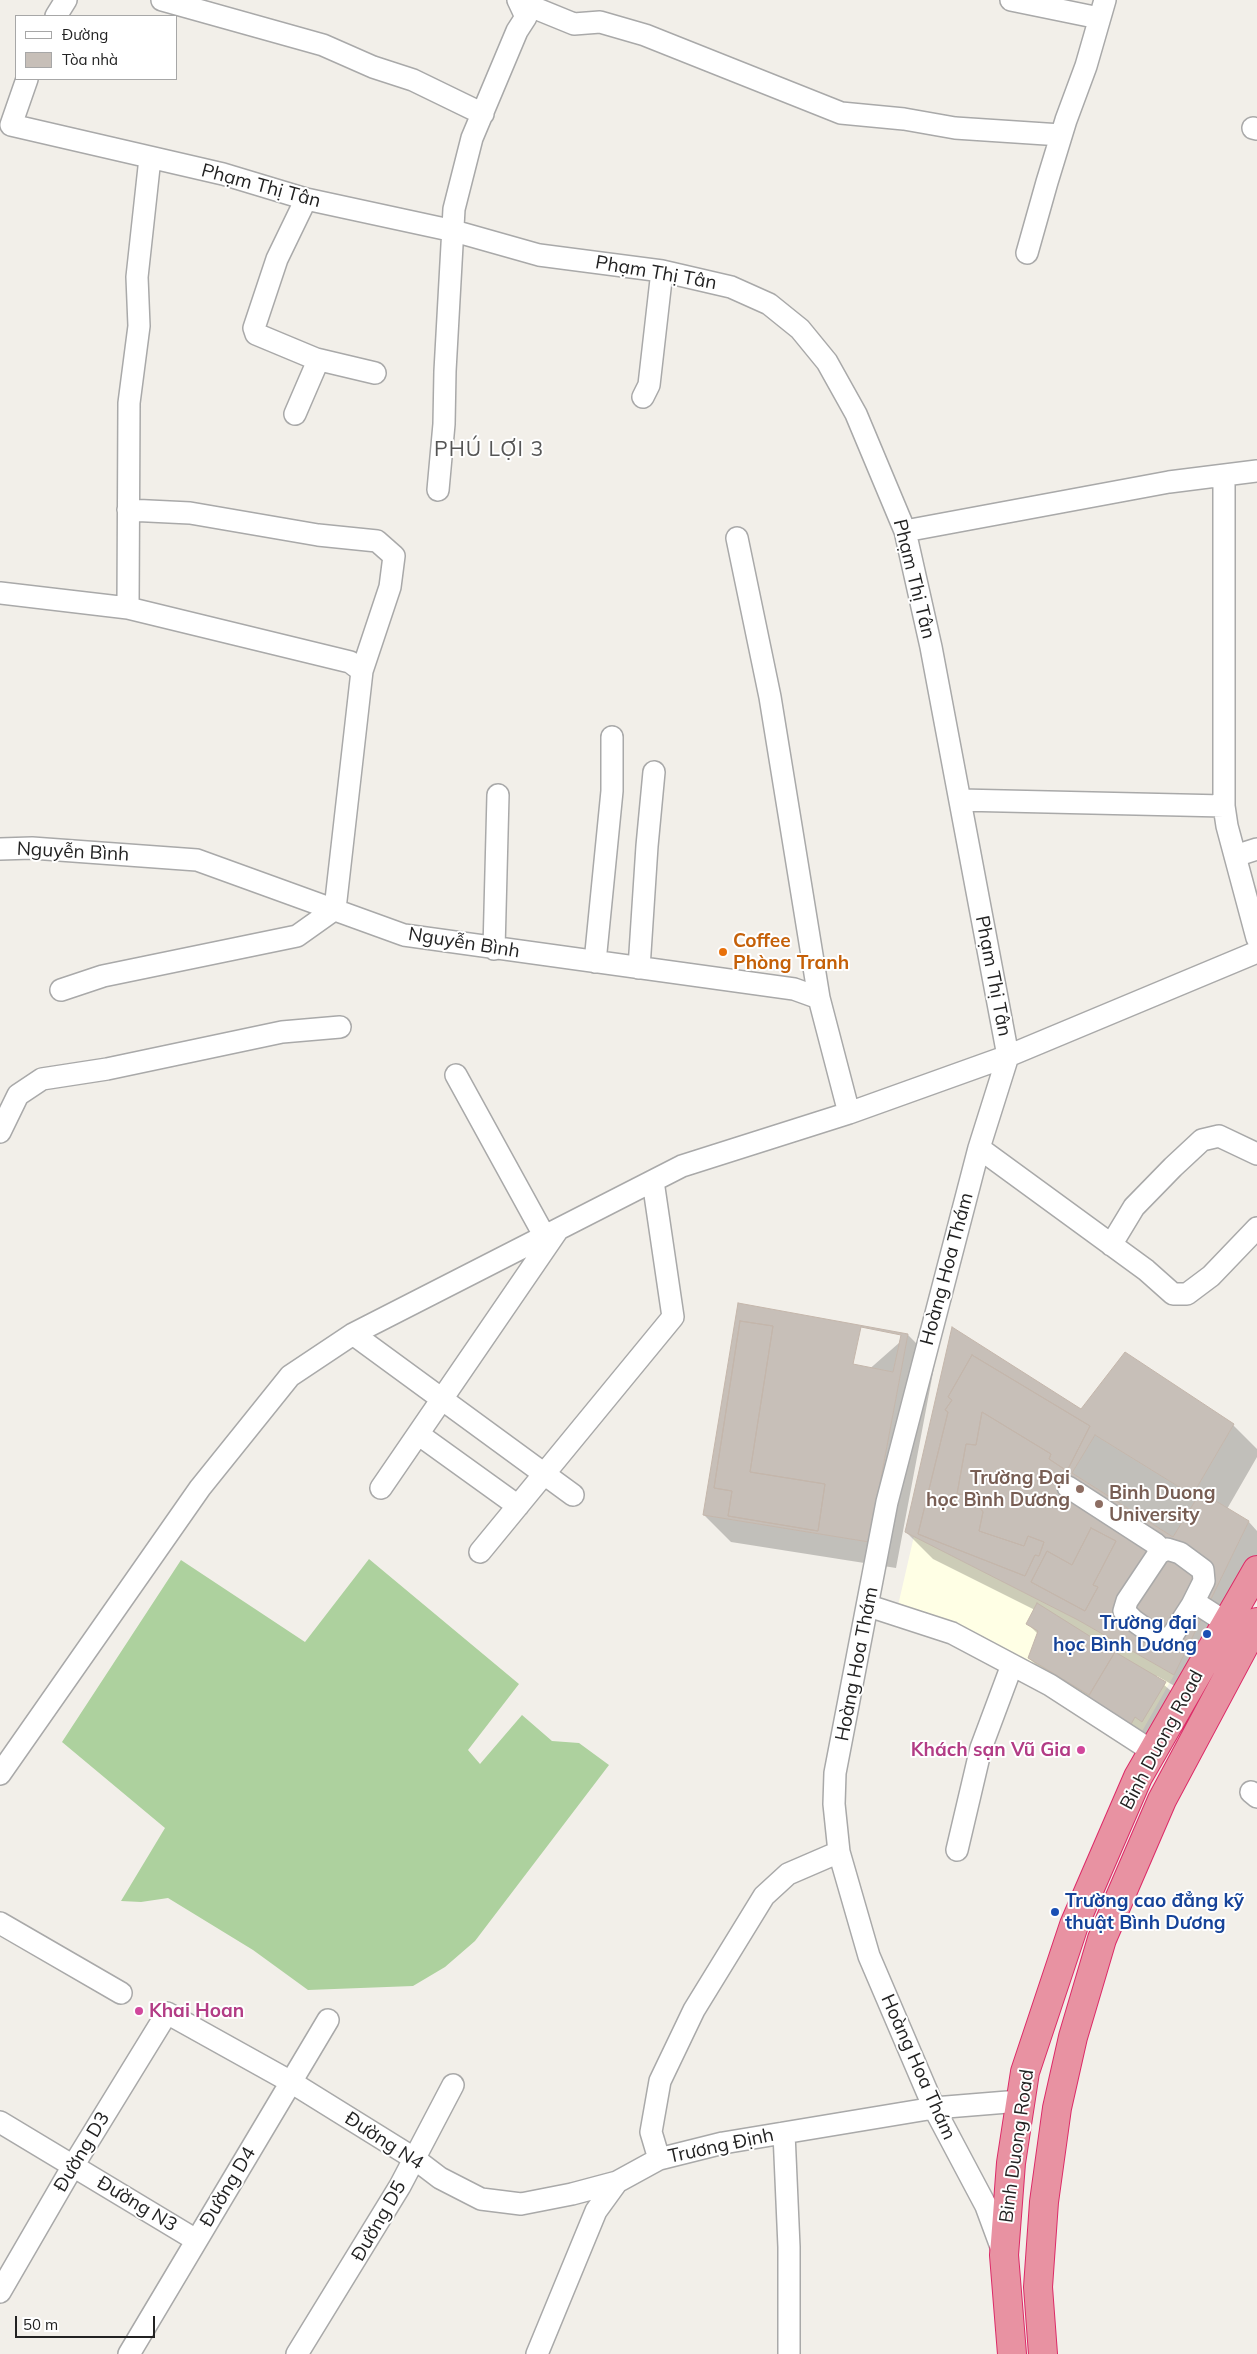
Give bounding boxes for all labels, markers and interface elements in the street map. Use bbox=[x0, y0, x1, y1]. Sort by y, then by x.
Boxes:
legend bbox=[15, 15, 178, 80]
text: Đường bbox=[62, 25, 108, 44]
text: Tòa nhà bbox=[62, 50, 118, 69]
street label: Phạm Thị Tân bbox=[199, 159, 323, 213]
street label: Phạm Thị Tân bbox=[594, 251, 718, 295]
district label: PHÚ LỢI 3 bbox=[433, 437, 545, 463]
street label: Phạm Thị Tân bbox=[888, 517, 940, 641]
street label: Nguyễn Bình bbox=[16, 838, 130, 866]
street label: Phạm Thị Tân bbox=[970, 914, 1016, 1038]
street label: Nguyễn Bình bbox=[407, 923, 521, 963]
place label: Coffee Phòng Tranh bbox=[733, 930, 849, 974]
marker: Coffee Phòng Tranh bbox=[717, 946, 729, 958]
street label: Hoàng Hoa Thám bbox=[916, 1190, 978, 1348]
place label: Trường Đại học Bình Dương bbox=[926, 1467, 1070, 1511]
place label: Binh Duong University bbox=[1109, 1482, 1216, 1526]
marker: Trường Đại học Bình Dương bbox=[1074, 1483, 1086, 1495]
marker: Binh Duong University bbox=[1093, 1498, 1105, 1510]
street label: Hoàng Hoa Thám bbox=[831, 1585, 883, 1743]
place label: Trường đại học Bình Dương bbox=[1053, 1612, 1197, 1656]
marker: Trường đại học Bình Dương bbox=[1201, 1628, 1213, 1640]
street label: Binh Duong Road bbox=[1116, 1666, 1208, 1814]
place label: Khách sạn Vũ Gia bbox=[911, 1739, 1071, 1761]
marker: Khách sạn Vũ Gia bbox=[1075, 1744, 1087, 1756]
place label: Trường cao đẳng kỹ thuật Bình Dương bbox=[1065, 1890, 1244, 1934]
marker: Trường cao đẳng kỹ thuật Bình Dương bbox=[1049, 1906, 1061, 1918]
street label: Hoàng Hoa Thám bbox=[876, 1991, 960, 2143]
place label: Khai Hoan bbox=[149, 2000, 244, 2022]
marker: Khai Hoan bbox=[133, 2005, 145, 2017]
street label: Binh Duong Road bbox=[995, 2068, 1039, 2224]
street label: Đường N4 bbox=[340, 2107, 428, 2175]
street label: Đường D3 bbox=[49, 2108, 115, 2196]
street label: Trương Định bbox=[666, 2124, 776, 2168]
street label: Đường D4 bbox=[195, 2143, 261, 2231]
street label: Đường N3 bbox=[93, 2171, 181, 2237]
street label: Đường D5 bbox=[347, 2177, 411, 2265]
scale bar bbox=[18, 2306, 158, 2338]
text: 50 m bbox=[23, 2315, 58, 2334]

